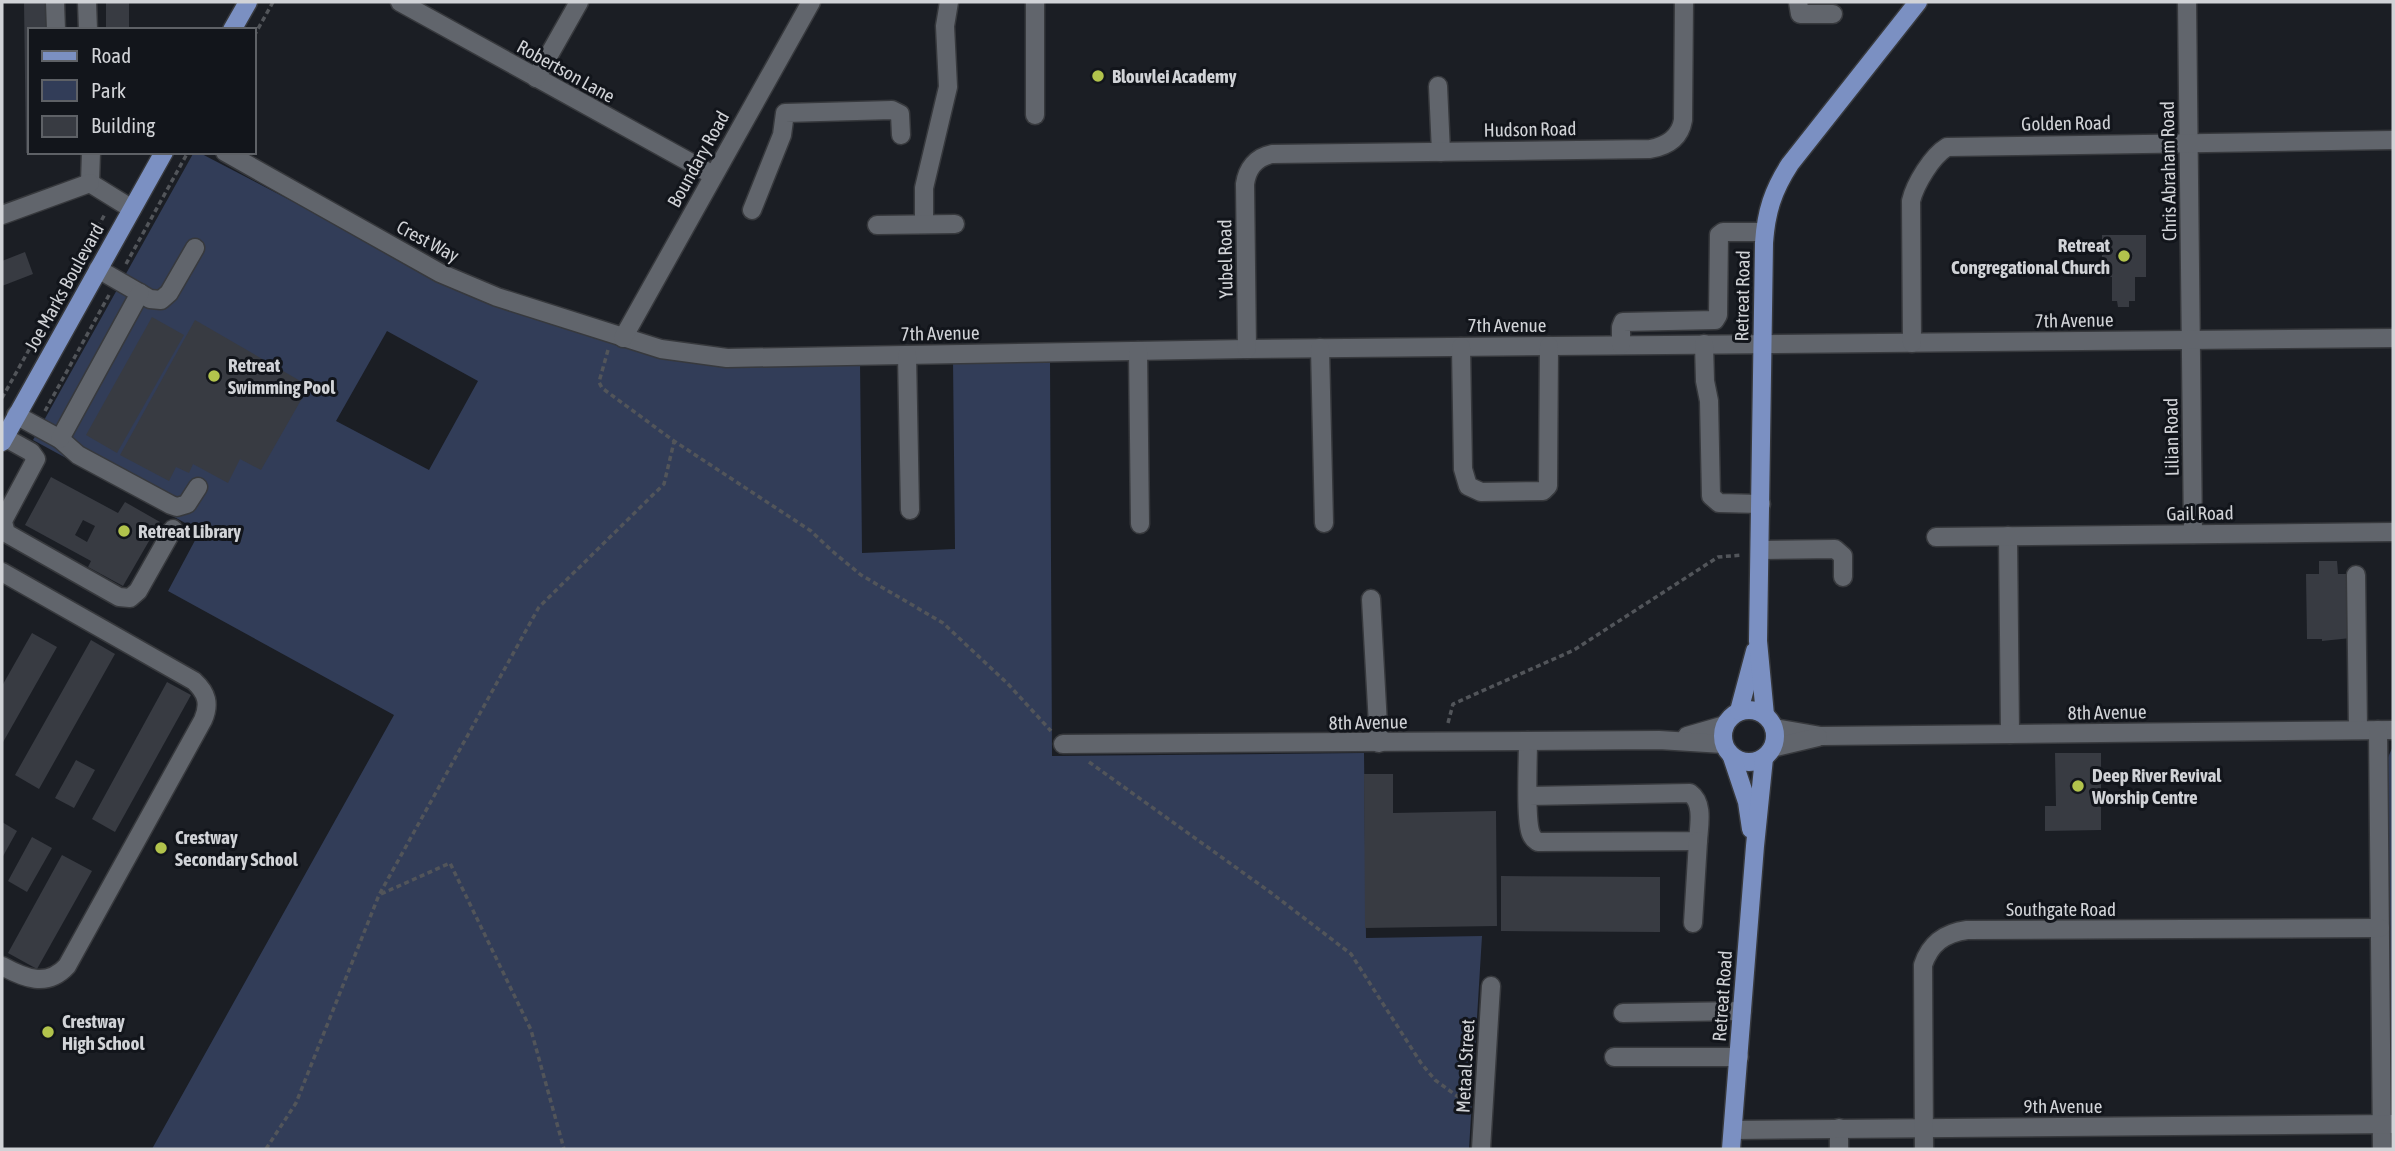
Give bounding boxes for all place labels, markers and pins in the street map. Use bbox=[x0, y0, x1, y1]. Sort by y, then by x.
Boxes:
place label: Blouvlei Academy bbox=[1112, 65, 1237, 87]
marker: Blouvlei Academy bbox=[1090, 68, 1106, 84]
place label: Retreat Congregational Church bbox=[1951, 234, 2111, 278]
marker: Retreat Congregational Church bbox=[2116, 248, 2132, 264]
place label: Retreat Swimming Pool bbox=[228, 354, 336, 398]
marker: Retreat Swimming Pool bbox=[206, 368, 222, 384]
place label: Retreat Library bbox=[138, 520, 241, 542]
marker: Retreat Library bbox=[116, 523, 132, 539]
place label: Deep River Revival Worship Centre bbox=[2091, 764, 2222, 808]
marker: Deep River Revival Worship Centre bbox=[2070, 778, 2086, 794]
place label: Crestway Secondary School bbox=[175, 826, 299, 870]
marker: Crestway Secondary School bbox=[153, 840, 169, 856]
place label: Crestway High School bbox=[62, 1010, 145, 1054]
marker: Crestway High School bbox=[40, 1024, 56, 1040]

